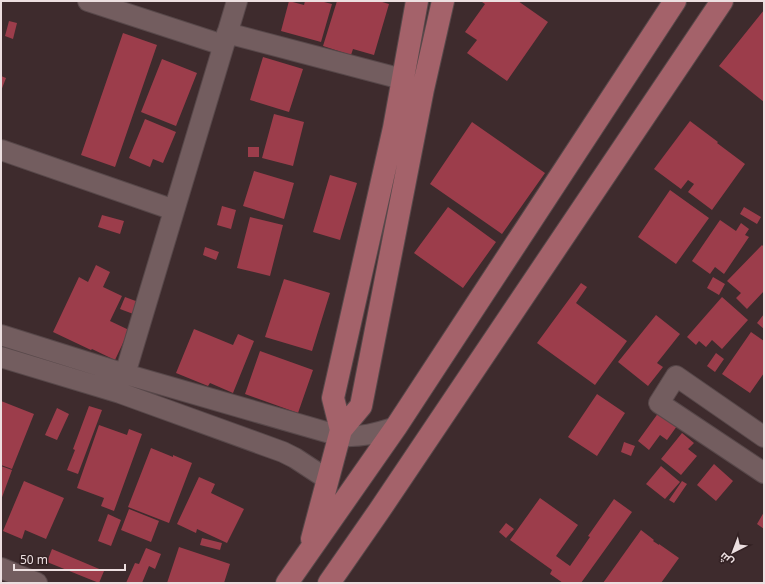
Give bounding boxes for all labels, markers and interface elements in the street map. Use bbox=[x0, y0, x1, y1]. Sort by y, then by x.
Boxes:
north arrow bbox=[713, 532, 753, 572]
scale bar bbox=[14, 546, 125, 572]
text: ش bbox=[716, 550, 736, 570]
text: 50 m bbox=[20, 551, 48, 568]

